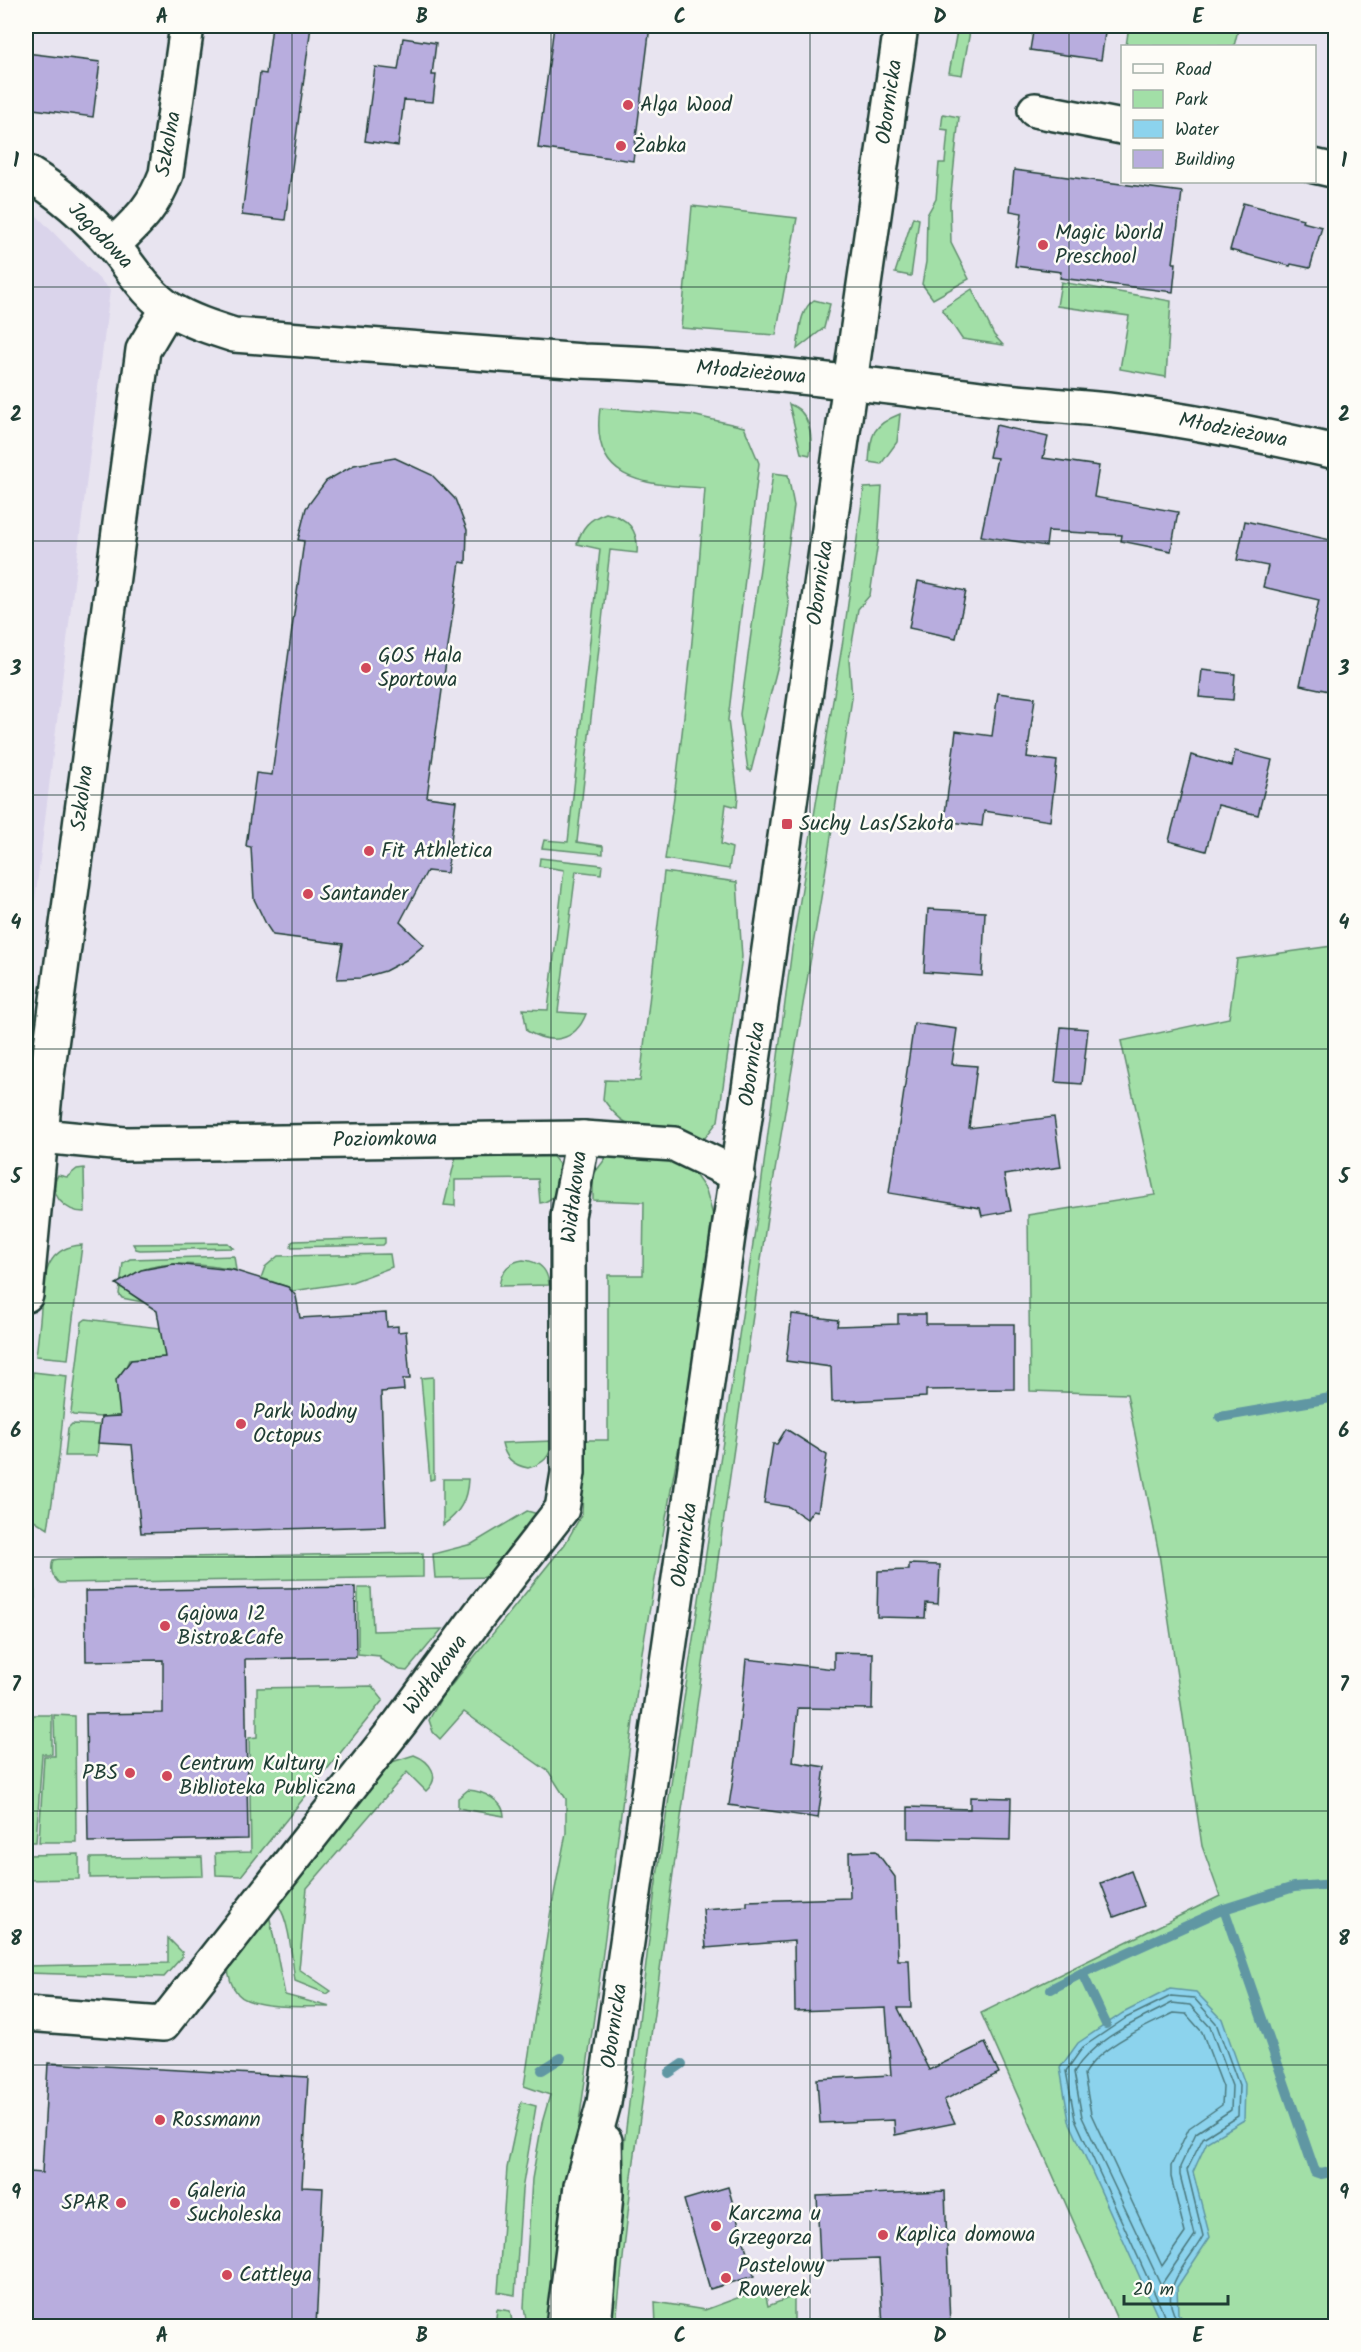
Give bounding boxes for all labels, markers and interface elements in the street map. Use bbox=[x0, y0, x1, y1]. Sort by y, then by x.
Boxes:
text: A bbox=[156, 2, 168, 34]
text: B bbox=[416, 2, 428, 34]
text: C bbox=[674, 2, 686, 34]
text: D bbox=[933, 2, 947, 34]
text: E bbox=[1192, 2, 1204, 34]
legend bbox=[1121, 45, 1316, 183]
text: Road bbox=[1175, 56, 1212, 85]
street label: Obornicka bbox=[868, 57, 912, 147]
text: Park bbox=[1175, 86, 1208, 115]
place label: Alga Wood bbox=[640, 89, 733, 122]
marker: Alga Wood bbox=[621, 98, 635, 112]
street label: Szkolna bbox=[147, 109, 191, 179]
text: Water bbox=[1175, 116, 1220, 145]
place label: Żabka bbox=[633, 130, 687, 163]
marker: Żabka bbox=[614, 139, 628, 153]
text: 1 bbox=[13, 146, 19, 178]
text: Building bbox=[1175, 146, 1235, 175]
text: 1 bbox=[1341, 146, 1347, 178]
street label: Jagodowa bbox=[59, 195, 141, 277]
place label: Magic World Preschool bbox=[1055, 217, 1163, 274]
marker: Magic World Preschool bbox=[1036, 238, 1050, 252]
street label: Młodzieżowa bbox=[695, 352, 807, 394]
text: 2 bbox=[10, 400, 22, 432]
text: 2 bbox=[1338, 400, 1350, 432]
street label: Młodzieżowa bbox=[1176, 404, 1290, 458]
street label: Obornicka bbox=[799, 538, 843, 628]
place label: GOS Hala Sportowa bbox=[378, 640, 462, 697]
text: 3 bbox=[10, 654, 22, 686]
text: 3 bbox=[1338, 654, 1350, 686]
marker: GOS Hala Sportowa bbox=[359, 661, 373, 675]
street label: Szkolna bbox=[63, 763, 103, 833]
place label: Suchy Las/Szkoła bbox=[799, 808, 954, 841]
marker: Suchy Las/Szkoła bbox=[780, 817, 794, 831]
place label: Fit Athletica bbox=[381, 835, 493, 868]
marker: Fit Athletica bbox=[362, 844, 376, 858]
place label: Santander bbox=[320, 878, 409, 911]
marker: Santander bbox=[301, 887, 315, 901]
text: 4 bbox=[11, 908, 22, 940]
text: 4 bbox=[1339, 908, 1350, 940]
street label: Obornicka bbox=[731, 1019, 775, 1109]
street label: Poziomkowa bbox=[332, 1123, 438, 1157]
street label: Widłakowa bbox=[553, 1149, 597, 1245]
text: 5 bbox=[10, 1162, 23, 1194]
text: 5 bbox=[1338, 1162, 1351, 1194]
place label: Park Wodny Octopus bbox=[253, 1396, 357, 1453]
text: 6 bbox=[11, 1416, 22, 1448]
text: 6 bbox=[1339, 1416, 1350, 1448]
marker: Park Wodny Octopus bbox=[234, 1417, 248, 1431]
street label: Obornicka bbox=[663, 1500, 707, 1590]
place label: Gajowa 12 Bistro&Cafe bbox=[177, 1598, 284, 1655]
marker: Gajowa 12 Bistro&Cafe bbox=[158, 1619, 172, 1633]
street label: Widłakowa bbox=[395, 1628, 477, 1722]
text: 7 bbox=[11, 1670, 21, 1702]
text: 7 bbox=[1339, 1670, 1349, 1702]
place label: Centrum Kultury i Biblioteka Publiczna bbox=[179, 1748, 356, 1805]
place label: PBS bbox=[82, 1757, 118, 1790]
marker: PBS bbox=[123, 1766, 137, 1780]
marker: Centrum Kultury i Biblioteka Publiczna bbox=[160, 1769, 174, 1783]
text: 8 bbox=[10, 1924, 22, 1956]
text: 8 bbox=[1338, 1924, 1350, 1956]
street label: Obornicka bbox=[593, 1981, 637, 2071]
place label: Rossmann bbox=[172, 2104, 261, 2137]
marker: Rossmann bbox=[153, 2113, 167, 2127]
place label: Galeria Sucholeska bbox=[187, 2175, 282, 2232]
text: 9 bbox=[11, 2178, 21, 2210]
text: 9 bbox=[1339, 2178, 1349, 2210]
place label: SPAR bbox=[61, 2187, 109, 2220]
marker: SPAR bbox=[114, 2196, 128, 2210]
marker: Galeria Sucholeska bbox=[168, 2196, 182, 2210]
place label: Karczma u Grzegorza bbox=[728, 2198, 821, 2255]
marker: Karczma u Grzegorza bbox=[709, 2219, 723, 2233]
place label: Kaplica domowa bbox=[895, 2219, 1035, 2252]
marker: Kaplica domowa bbox=[876, 2228, 890, 2242]
place label: Pastelowy Rowerek bbox=[738, 2250, 825, 2307]
place label: Cattleya bbox=[239, 2259, 312, 2292]
marker: Cattleya bbox=[220, 2268, 234, 2282]
scale bar bbox=[1124, 2268, 1228, 2306]
marker: Pastelowy Rowerek bbox=[719, 2271, 733, 2285]
text: 20 m bbox=[1133, 2276, 1174, 2305]
text: A bbox=[156, 2321, 168, 2352]
text: B bbox=[416, 2321, 428, 2352]
text: C bbox=[674, 2321, 686, 2352]
text: D bbox=[933, 2321, 947, 2352]
text: E bbox=[1192, 2321, 1204, 2352]

